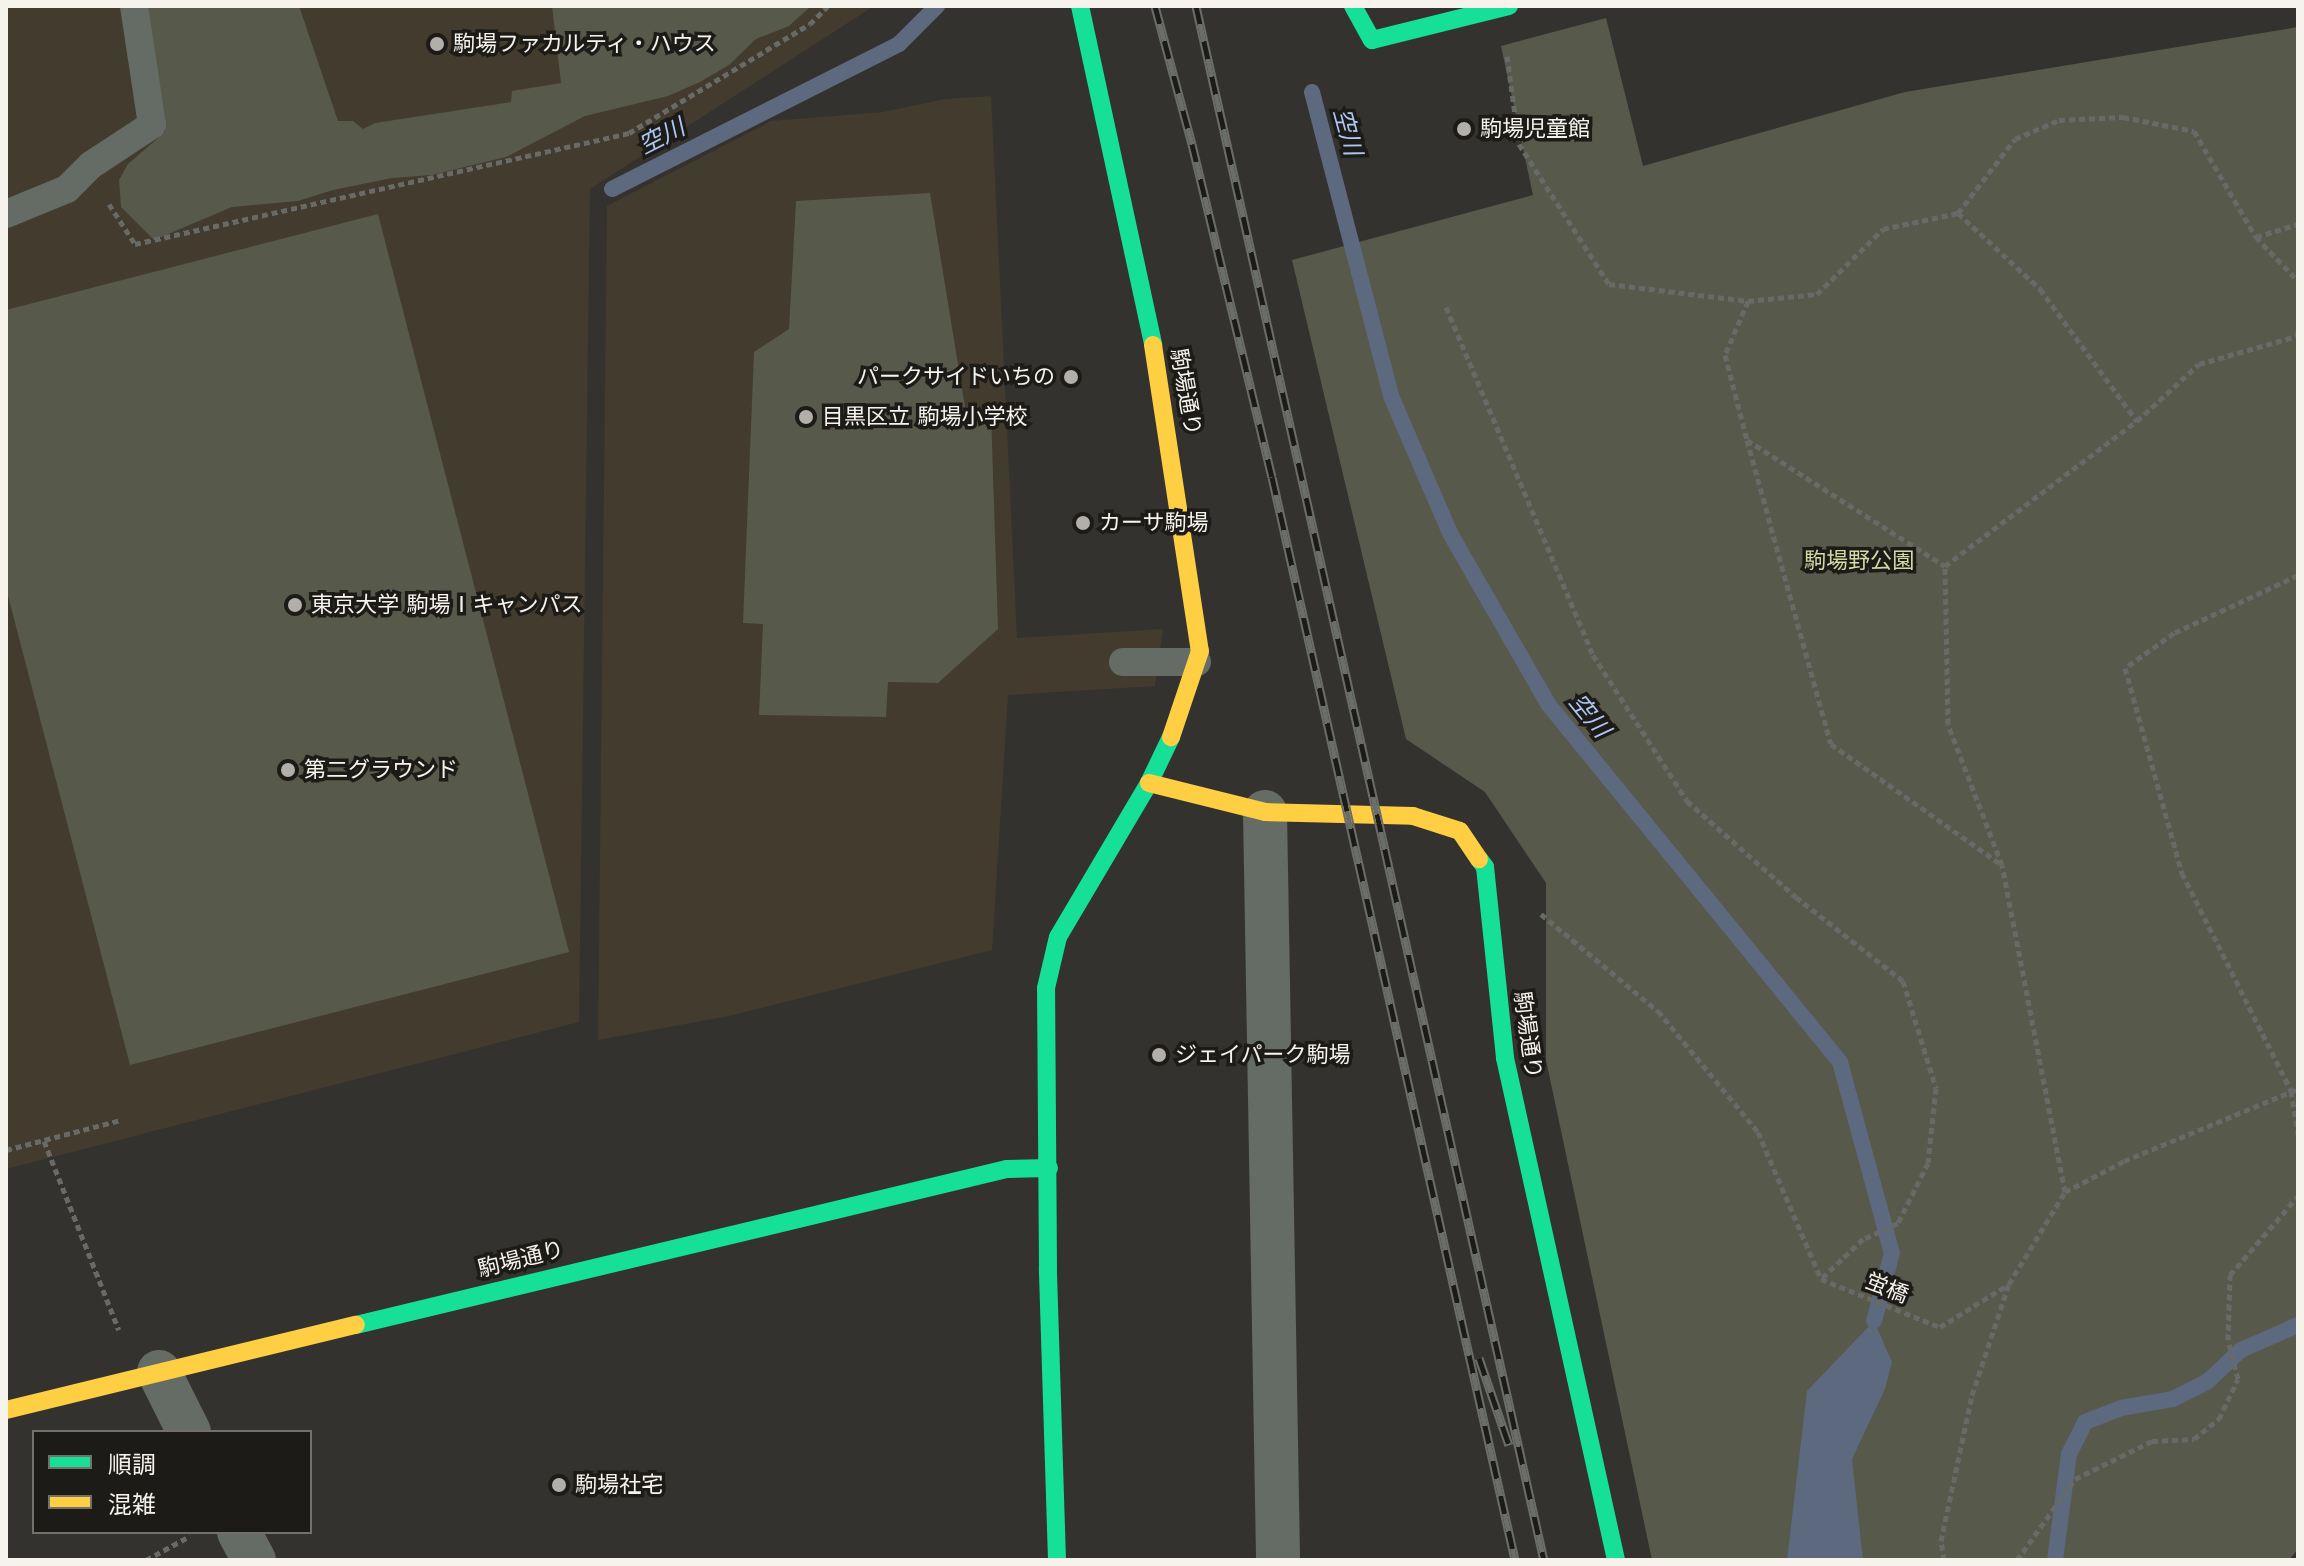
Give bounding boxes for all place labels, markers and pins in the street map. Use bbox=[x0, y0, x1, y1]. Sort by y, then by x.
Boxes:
place label: 駒場ファカルティ・ハウス bbox=[453, 31, 717, 57]
marker: 駒場ファカルティ・ハウス bbox=[428, 35, 446, 53]
place label: 駒場児童館 bbox=[1480, 116, 1590, 142]
marker: 駒場児童館 bbox=[1455, 120, 1473, 138]
place label: パークサイドいちの bbox=[857, 364, 1055, 390]
marker: パークサイドいちの bbox=[1062, 368, 1080, 386]
place label: 目黒区立 駒場小学校 bbox=[822, 404, 1028, 430]
marker: 目黒区立 駒場小学校 bbox=[797, 408, 815, 426]
place label: カーサ駒場 bbox=[1099, 510, 1209, 536]
marker: カーサ駒場 bbox=[1074, 514, 1092, 532]
place label: 東京大学 駒場Ⅰキャンパス bbox=[311, 592, 583, 618]
marker: 東京大学 駒場Ⅰキャンパス bbox=[286, 596, 304, 614]
place label: 第二グラウンド bbox=[304, 757, 458, 783]
marker: 第二グラウンド bbox=[279, 761, 297, 779]
place label: ジェイパーク駒場 bbox=[1175, 1042, 1351, 1068]
marker: ジェイパーク駒場 bbox=[1150, 1046, 1168, 1064]
place label: 駒場社宅 bbox=[575, 1472, 663, 1498]
marker: 駒場社宅 bbox=[550, 1476, 568, 1494]

